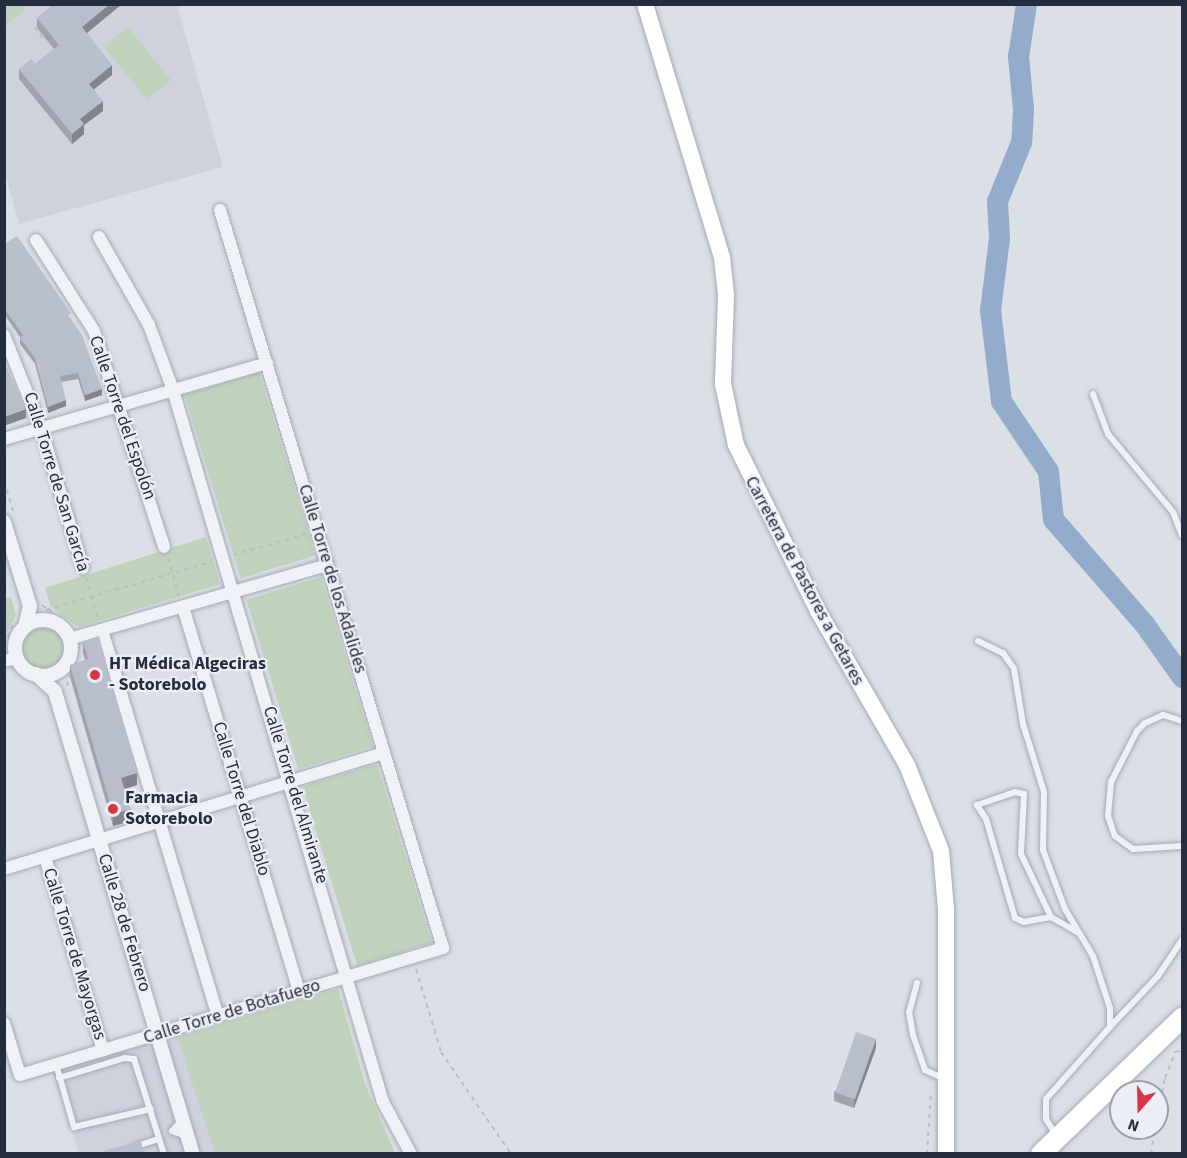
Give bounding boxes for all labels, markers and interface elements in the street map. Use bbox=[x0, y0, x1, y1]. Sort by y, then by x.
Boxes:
street label: Calle Torre del Espolón bbox=[84, 333, 160, 503]
street label: Calle Torre de San García bbox=[18, 390, 94, 574]
street label: Carretera de Pastores a Getares bbox=[740, 473, 868, 689]
street label: Calle Torre de los Adalides bbox=[293, 482, 371, 676]
place label: HT Médica Algeciras - Sotorebolo bbox=[109, 654, 266, 696]
marker: HT Médica Algeciras - Sotorebolo bbox=[86, 666, 104, 684]
street label: Calle Torre del Almirante bbox=[258, 704, 332, 886]
street label: Calle Torre del Diablo bbox=[207, 719, 275, 879]
place label: Farmacia Sotorebolo bbox=[125, 788, 213, 830]
marker: Farmacia Sotorebolo bbox=[106, 802, 120, 816]
street label: Calle 28 de Febrero bbox=[93, 851, 155, 995]
street label: Calle Torre de Mayorgas bbox=[38, 866, 110, 1042]
street label: Calle Torre de Botafuego bbox=[141, 975, 323, 1049]
north arrow bbox=[1109, 1080, 1169, 1140]
text: N bbox=[1125, 1113, 1142, 1137]

